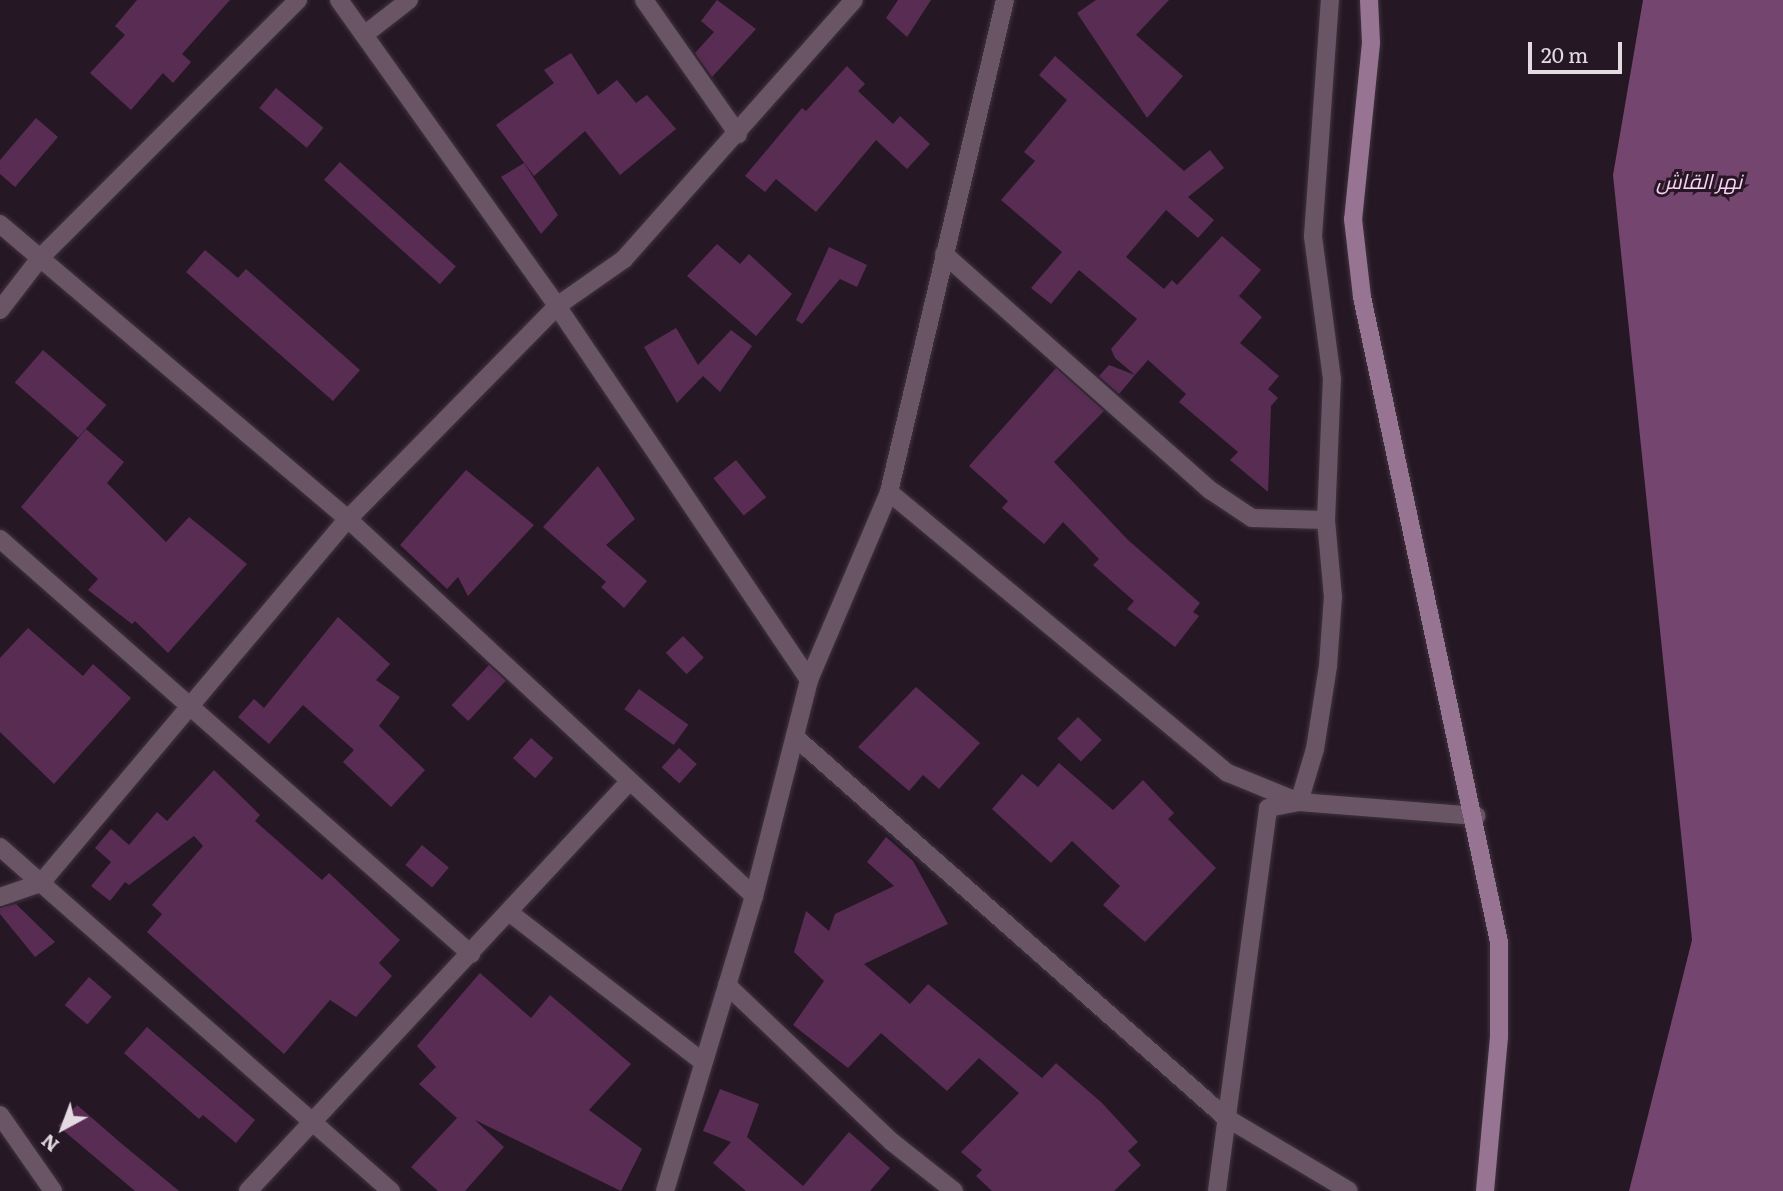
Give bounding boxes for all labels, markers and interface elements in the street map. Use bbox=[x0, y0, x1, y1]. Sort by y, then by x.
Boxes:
scale bar bbox=[1531, 28, 1626, 72]
text: 20 m bbox=[1541, 38, 1588, 69]
water label: نهر القاش bbox=[1656, 167, 1742, 193]
north arrow bbox=[28, 1093, 98, 1163]
text: N bbox=[34, 1128, 64, 1160]

